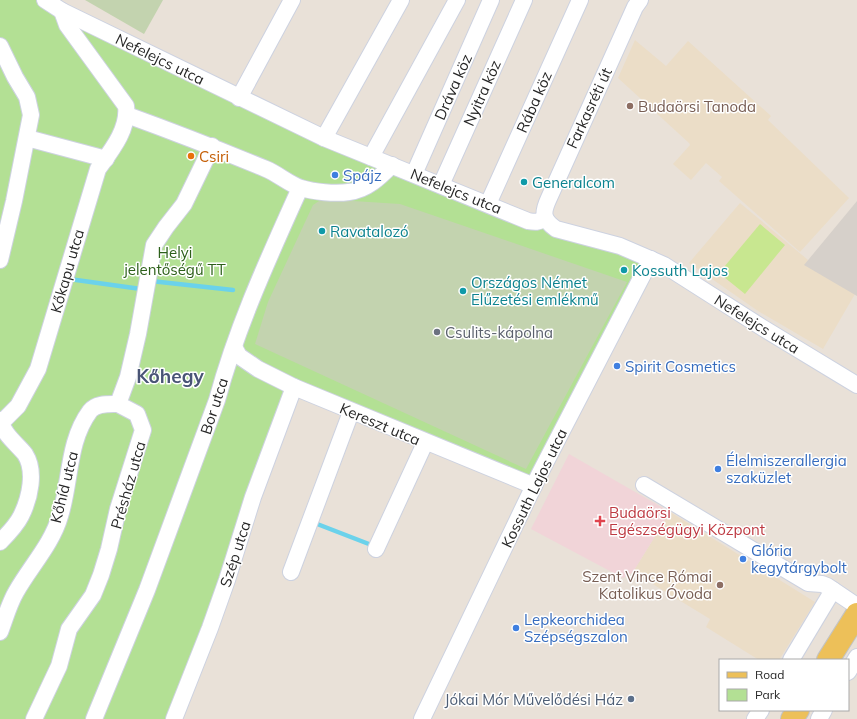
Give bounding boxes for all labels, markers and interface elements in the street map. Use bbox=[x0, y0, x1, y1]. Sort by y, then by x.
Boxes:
street label: Nefelejcs utca bbox=[112, 29, 208, 89]
street label: Dráva köz bbox=[430, 51, 476, 123]
street label: Nyitra köz bbox=[459, 57, 505, 129]
street label: Farkasréti út bbox=[562, 65, 616, 151]
street label: Rába köz bbox=[512, 68, 556, 136]
place label: Budaörsi Tanoda bbox=[638, 97, 756, 116]
marker: Budaörsi Tanoda bbox=[625, 101, 635, 111]
place label: Csiri bbox=[199, 147, 229, 166]
marker: Csiri bbox=[186, 151, 196, 161]
street label: Nefelejcs utca bbox=[408, 164, 504, 218]
place label: Spájz bbox=[343, 166, 382, 185]
marker: Spájz bbox=[330, 170, 340, 180]
place label: Generalcom bbox=[532, 173, 615, 192]
marker: Generalcom bbox=[519, 177, 529, 187]
place label: Ravatalozó bbox=[330, 222, 409, 241]
marker: Ravatalozó bbox=[317, 226, 327, 236]
street label: Kőkapu utca bbox=[46, 227, 88, 315]
park label: Helyi jelentőségű TT bbox=[123, 243, 226, 279]
place label: Kossuth Lajos bbox=[632, 261, 728, 280]
marker: Kossuth Lajos bbox=[619, 265, 629, 275]
place label: Országos Német Elűzetési emlékmű bbox=[471, 273, 599, 309]
marker: Országos Német Elűzetési emlékmű bbox=[458, 286, 468, 296]
street label: Nefelejcs utca bbox=[711, 290, 803, 358]
place label: Csulits-kápolna bbox=[445, 323, 553, 342]
marker: Csulits-kápolna bbox=[432, 327, 442, 337]
place label: Spirit Cosmetics bbox=[625, 357, 736, 376]
marker: Spirit Cosmetics bbox=[612, 361, 622, 371]
district label: Kőhegy bbox=[136, 364, 205, 388]
street label: Bor utca bbox=[196, 375, 232, 437]
street label: Kereszt utca bbox=[337, 399, 423, 449]
street label: Kossuth Lajos utca bbox=[497, 425, 571, 551]
street label: Présház utca bbox=[106, 439, 150, 531]
street label: Kőhíd utca bbox=[46, 449, 82, 525]
place label: Élelmiszerallergia szaküzlet bbox=[726, 451, 847, 487]
marker: Élelmiszerallergia szaküzlet bbox=[713, 464, 723, 474]
place label: Budaörsi Egészségügyi Központ bbox=[609, 503, 765, 539]
marker: Budaörsi Egészségügyi Központ bbox=[594, 515, 606, 527]
street label: Szép utca bbox=[215, 519, 255, 589]
place label: Glória kegytárgybolt bbox=[751, 541, 847, 577]
marker: Glória kegytárgybolt bbox=[738, 554, 748, 564]
place label: Szent Vince Római Katolikus Óvoda bbox=[582, 567, 712, 603]
marker: Szent Vince Római Katolikus Óvoda bbox=[715, 580, 725, 590]
place label: Lepkeorchidea Szépségszalon bbox=[524, 610, 628, 646]
marker: Lepkeorchidea Szépségszalon bbox=[511, 623, 521, 633]
legend bbox=[719, 659, 849, 711]
text: Road bbox=[755, 667, 784, 682]
text: Park bbox=[755, 687, 781, 702]
place label: Jókai Mór Művelődési Ház bbox=[445, 690, 623, 709]
marker: Jókai Mór Művelődési Ház bbox=[626, 694, 636, 704]

